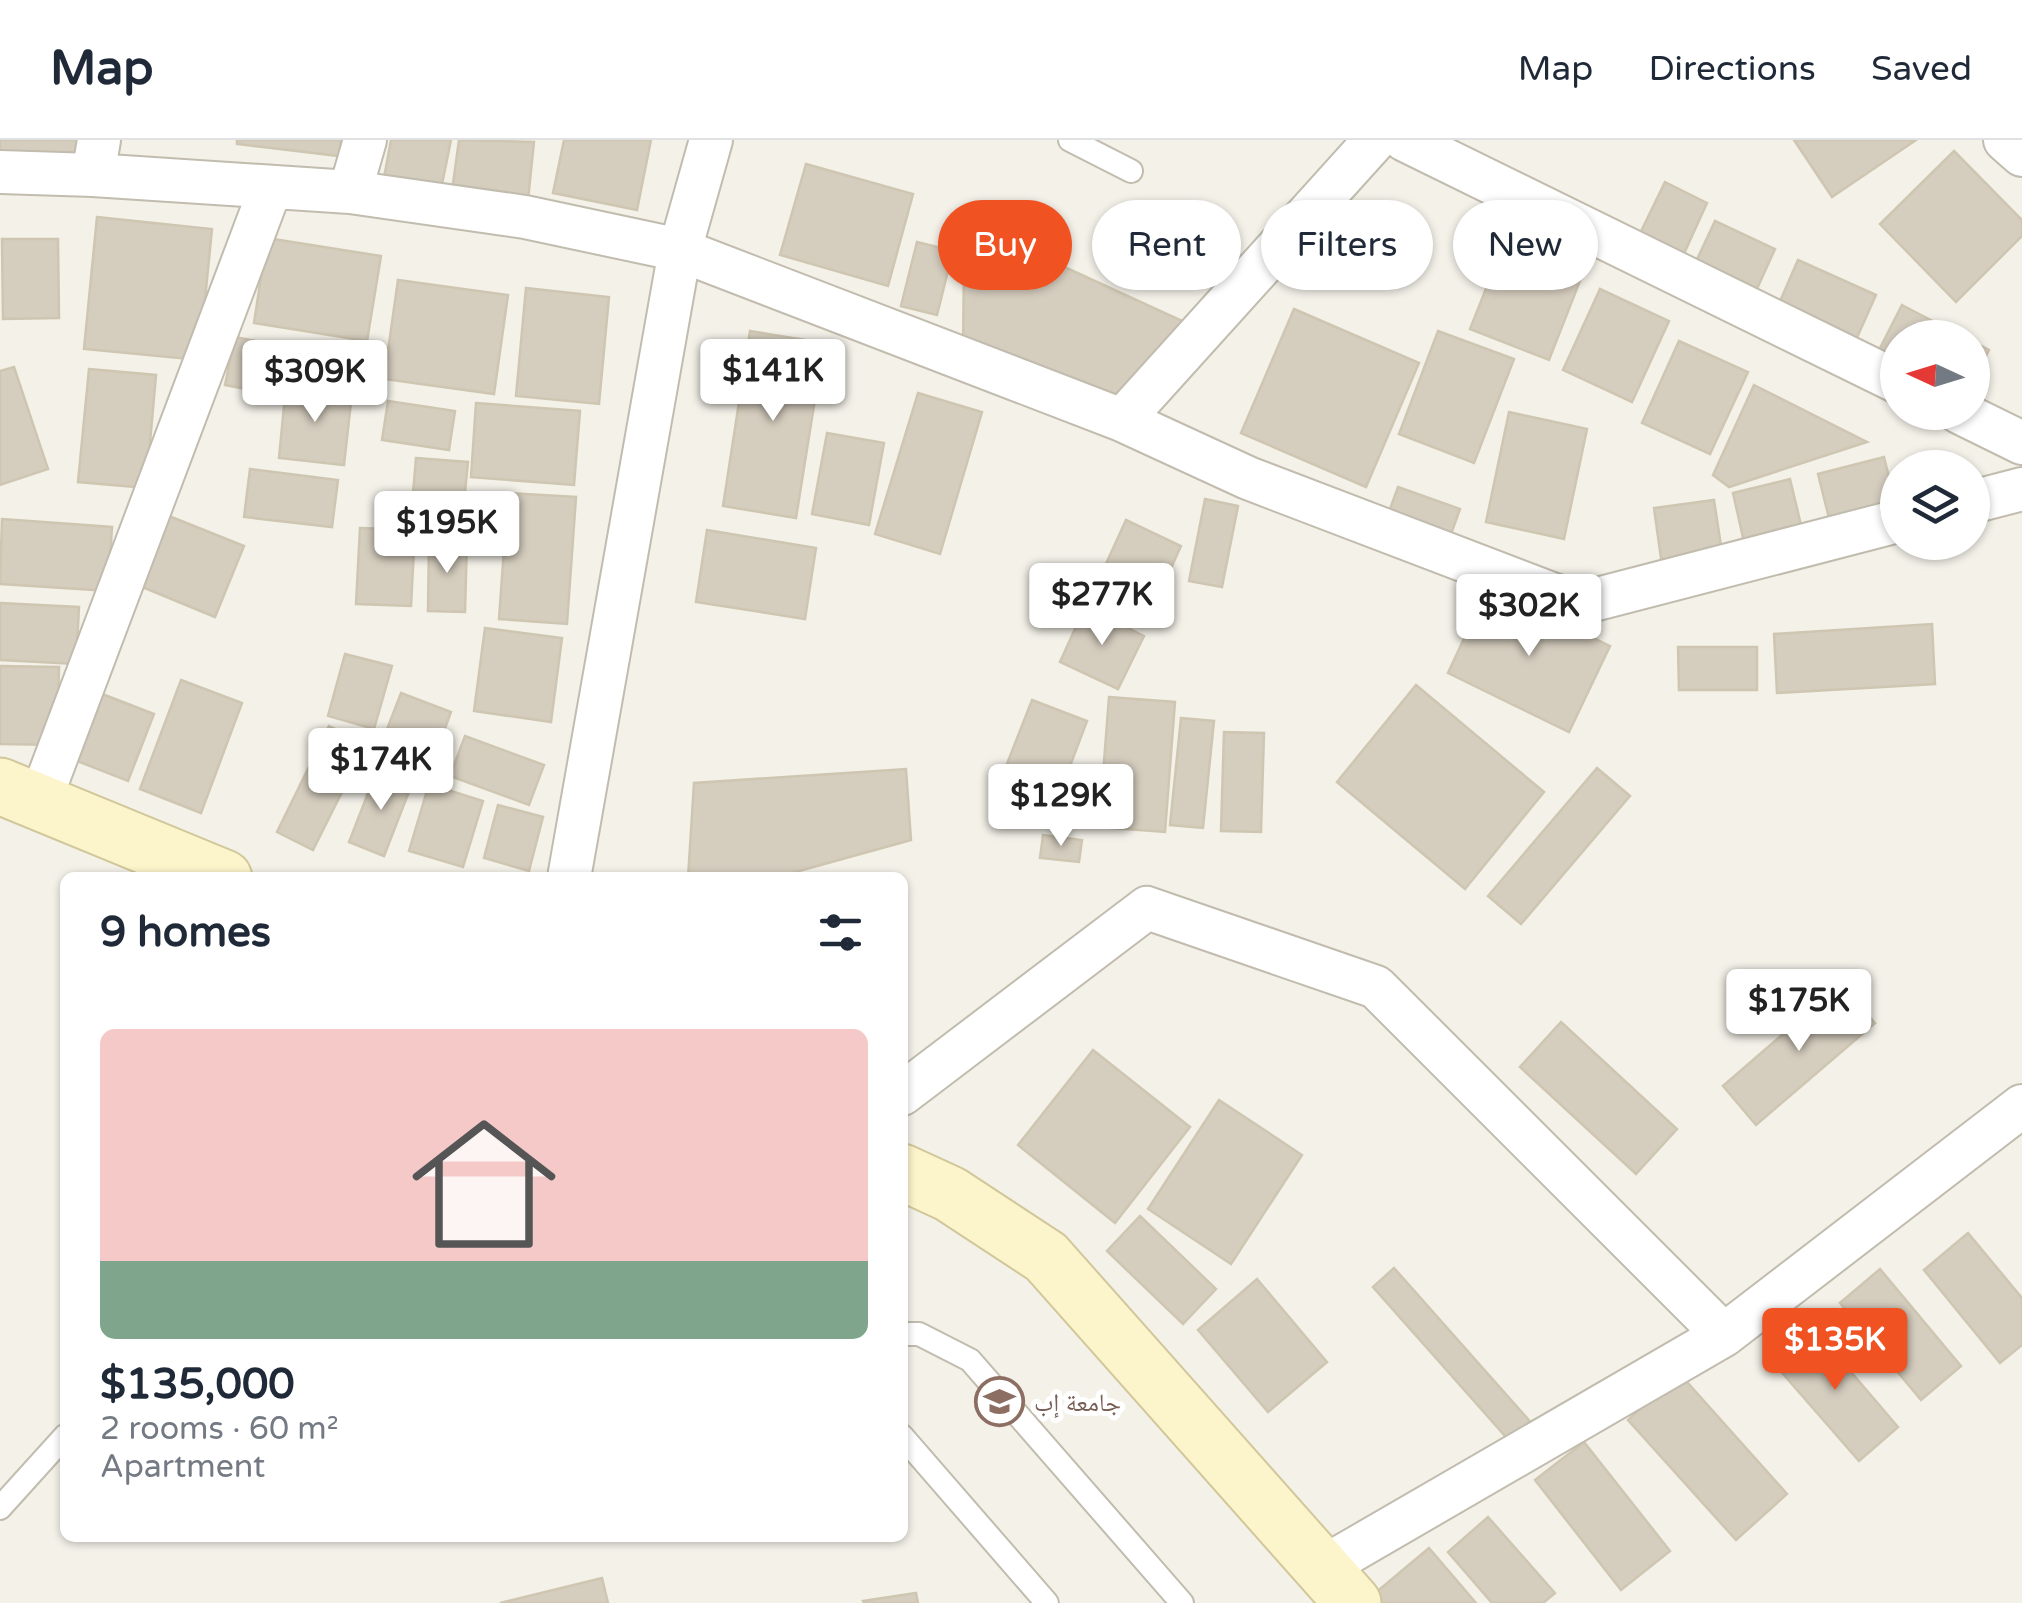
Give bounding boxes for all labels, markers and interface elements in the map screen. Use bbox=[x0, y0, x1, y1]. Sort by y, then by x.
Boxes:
text: Map bbox=[50, 40, 154, 98]
text: Map bbox=[1518, 48, 1593, 90]
text: Directions bbox=[1648, 48, 1816, 90]
text: Saved bbox=[1871, 48, 1972, 90]
chip: Buy bbox=[938, 200, 1072, 290]
chip: Rent bbox=[1092, 200, 1241, 290]
chip: Filters bbox=[1261, 200, 1433, 290]
chip: New bbox=[1453, 200, 1598, 290]
north arrow bbox=[1880, 320, 1990, 430]
map controls bbox=[1880, 320, 1990, 560]
pin: $141K bbox=[703, 339, 843, 424]
pin: $309K bbox=[245, 340, 385, 425]
text: $141K bbox=[722, 352, 824, 390]
text: $309K bbox=[264, 353, 366, 391]
button: layers bbox=[1880, 450, 1990, 560]
pin: $195K bbox=[377, 491, 517, 576]
text: $195K bbox=[396, 504, 498, 542]
pin: $277K bbox=[1032, 563, 1172, 648]
pin: $302K bbox=[1459, 574, 1599, 659]
text: $277K bbox=[1051, 576, 1153, 614]
text: $302K bbox=[1478, 587, 1580, 625]
pin: $174K bbox=[311, 728, 451, 813]
text: $174K bbox=[330, 741, 432, 779]
pin: $129K bbox=[991, 764, 1131, 849]
text: $129K bbox=[1010, 777, 1112, 815]
icon: filters bbox=[813, 905, 868, 960]
text: 9 homes bbox=[100, 907, 271, 958]
pin: $175K bbox=[1729, 969, 1869, 1054]
text: $175K bbox=[1748, 982, 1850, 1020]
icon: home bbox=[394, 1094, 574, 1274]
pin: $135K bbox=[1765, 1308, 1905, 1393]
text: $135K bbox=[1784, 1321, 1886, 1359]
text: $135,000 bbox=[100, 1359, 295, 1410]
school or university icon: جامعة إب bbox=[973, 1376, 1025, 1428]
place label: جامعة إب bbox=[1034, 1388, 1121, 1418]
text: 2 rooms · 60 m² bbox=[100, 1410, 339, 1448]
text: Apartment bbox=[100, 1448, 265, 1486]

